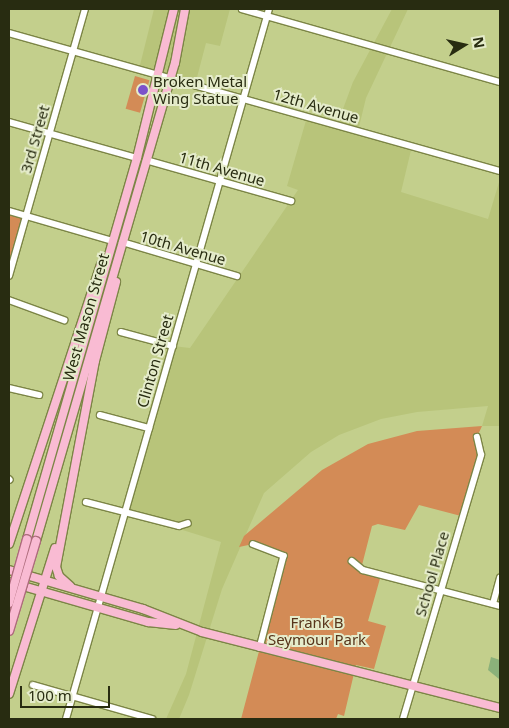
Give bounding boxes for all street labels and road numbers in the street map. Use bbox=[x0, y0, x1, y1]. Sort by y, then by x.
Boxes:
street label: 12th Avenue bbox=[271, 85, 361, 127]
street label: 3rd Street bbox=[17, 103, 53, 175]
street label: 11th Avenue bbox=[177, 148, 267, 190]
street label: 10th Avenue bbox=[138, 227, 228, 269]
street label: West Mason Street bbox=[59, 251, 113, 383]
street label: Clinton Street bbox=[133, 312, 177, 410]
street label: School Place bbox=[411, 529, 453, 619]

